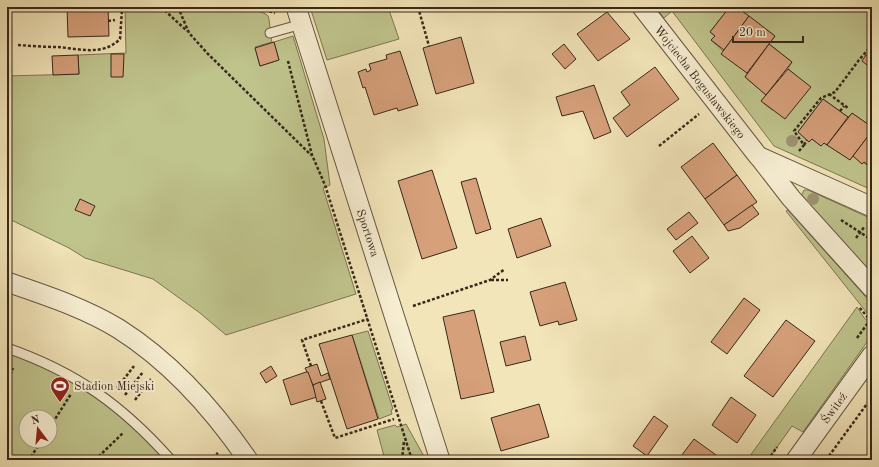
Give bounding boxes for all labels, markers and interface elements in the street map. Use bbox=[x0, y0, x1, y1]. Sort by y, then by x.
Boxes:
scale bar bbox=[733, 18, 803, 44]
street label: Wojciecha Bogusławskiego bbox=[651, 24, 747, 141]
text: 20 m bbox=[739, 27, 766, 39]
street label: Sportowa bbox=[354, 208, 380, 259]
sports icon: Stadion Miejski bbox=[49, 375, 71, 403]
place label: Stadion Miejski bbox=[74, 381, 154, 393]
street label: Świteź bbox=[816, 389, 850, 426]
north arrow bbox=[18, 409, 58, 449]
text: N bbox=[30, 414, 42, 427]

